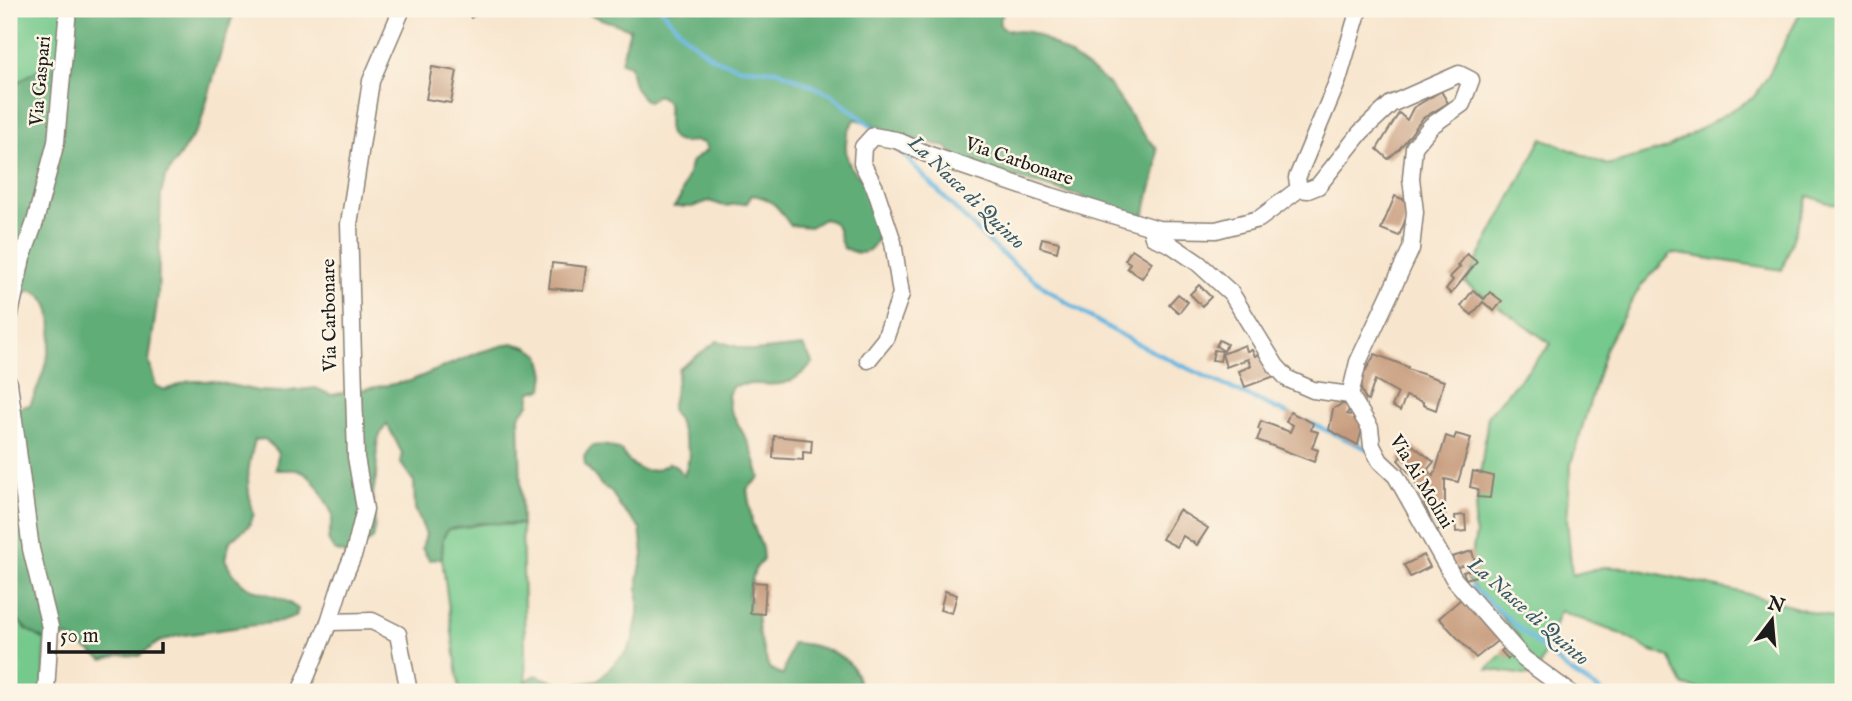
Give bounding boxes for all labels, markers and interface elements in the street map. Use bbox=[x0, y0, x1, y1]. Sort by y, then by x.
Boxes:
street label: Via Gaspari bbox=[25, 35, 57, 128]
water label: La Nasce di Quinto bbox=[901, 130, 1030, 256]
street label: Via Carbonare bbox=[961, 132, 1077, 192]
street label: Via Carbonare bbox=[317, 258, 343, 373]
street label: Via Ai Molini bbox=[1383, 430, 1458, 533]
water label: La Nasce di Quinto bbox=[1461, 551, 1595, 672]
north arrow bbox=[1736, 586, 1806, 656]
text: N bbox=[1764, 592, 1788, 620]
scale bar bbox=[49, 610, 163, 654]
text: 50 m bbox=[60, 623, 99, 650]

